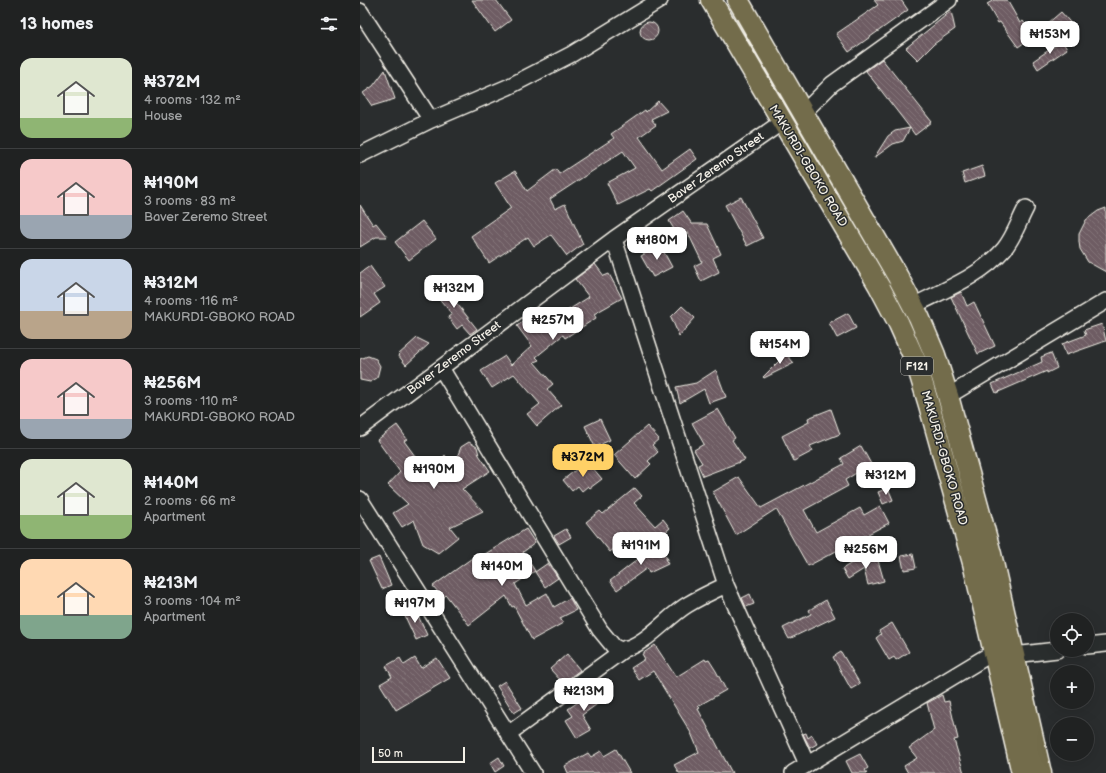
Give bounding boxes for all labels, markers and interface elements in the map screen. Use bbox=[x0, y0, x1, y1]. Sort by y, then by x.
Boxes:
icon: filters bbox=[318, 13, 340, 35]
text: 13 homes bbox=[20, 14, 93, 34]
pin: ₦153M bbox=[1022, 21, 1078, 55]
text: ₦153M bbox=[1029, 26, 1071, 42]
text: ₦372M bbox=[144, 72, 200, 92]
icon: home bbox=[52, 74, 100, 122]
text: 4 rooms · 132 m² bbox=[144, 92, 241, 108]
street label: MAKURDI-GBOKO ROAD bbox=[766, 102, 850, 230]
text: House bbox=[144, 108, 182, 124]
street label: Baver Zeremo Street bbox=[665, 129, 767, 207]
text: ₦190M bbox=[144, 173, 199, 193]
icon: home bbox=[52, 175, 100, 223]
text: 3 rooms · 83 m² bbox=[144, 193, 236, 209]
text: Baver Zeremo Street bbox=[144, 209, 267, 225]
pin: ₦180M bbox=[629, 227, 685, 261]
text: ₦180M bbox=[636, 232, 678, 248]
text: ₦312M bbox=[144, 273, 198, 293]
icon: home bbox=[52, 275, 100, 323]
pin: ₦132M bbox=[426, 275, 482, 309]
text: ₦132M bbox=[433, 280, 475, 296]
text: 4 rooms · 116 m² bbox=[144, 293, 238, 309]
pin: ₦257M bbox=[525, 307, 581, 341]
text: MAKURDI-GBOKO ROAD bbox=[144, 309, 295, 325]
text: ₦257M bbox=[531, 312, 575, 328]
street label: Baver Zeremo Street bbox=[404, 318, 504, 398]
pin: ₦154M bbox=[752, 331, 808, 365]
text: ₦154M bbox=[759, 336, 801, 352]
road number: F121 bbox=[901, 357, 933, 375]
text: ₦256M bbox=[144, 373, 201, 393]
icon: home bbox=[52, 375, 100, 423]
street label: MAKURDI-GBOKO ROAD bbox=[918, 389, 970, 527]
text: 3 rooms · 110 m² bbox=[144, 393, 238, 409]
text: MAKURDI-GBOKO ROAD bbox=[144, 409, 295, 425]
pin: ₦372M bbox=[555, 444, 611, 478]
text: ₦372M bbox=[561, 449, 605, 465]
pin: ₦190M bbox=[406, 456, 462, 490]
text: ₦190M bbox=[413, 461, 455, 477]
pin: ₦312M bbox=[858, 462, 914, 496]
text: ₦312M bbox=[865, 467, 907, 483]
text: ₦140M bbox=[144, 473, 199, 493]
icon: home bbox=[52, 475, 100, 523]
text: 2 rooms · 66 m² bbox=[144, 493, 236, 509]
text: Apartment bbox=[144, 509, 205, 525]
pin: ₦191M bbox=[613, 532, 669, 566]
pin: ₦256M bbox=[838, 536, 894, 570]
text: ₦191M bbox=[621, 537, 661, 553]
text: ₦256M bbox=[844, 541, 888, 557]
pin: ₦140M bbox=[474, 553, 530, 587]
text: ₦140M bbox=[481, 558, 523, 574]
text: ₦213M bbox=[144, 573, 198, 593]
icon: home bbox=[52, 575, 100, 623]
pin: ₦197M bbox=[387, 590, 443, 624]
text: 3 rooms · 104 m² bbox=[144, 593, 241, 609]
text: ₦197M bbox=[395, 595, 435, 611]
text: Apartment bbox=[144, 609, 205, 625]
map controls bbox=[1050, 613, 1094, 761]
button: locate bbox=[1050, 613, 1094, 657]
button: + bbox=[1050, 665, 1094, 709]
pin: ₦213M bbox=[556, 678, 612, 712]
text: ₦213M bbox=[563, 683, 605, 699]
button: − bbox=[1050, 717, 1094, 761]
scale bar bbox=[372, 745, 465, 764]
text: 50 m bbox=[378, 747, 403, 760]

